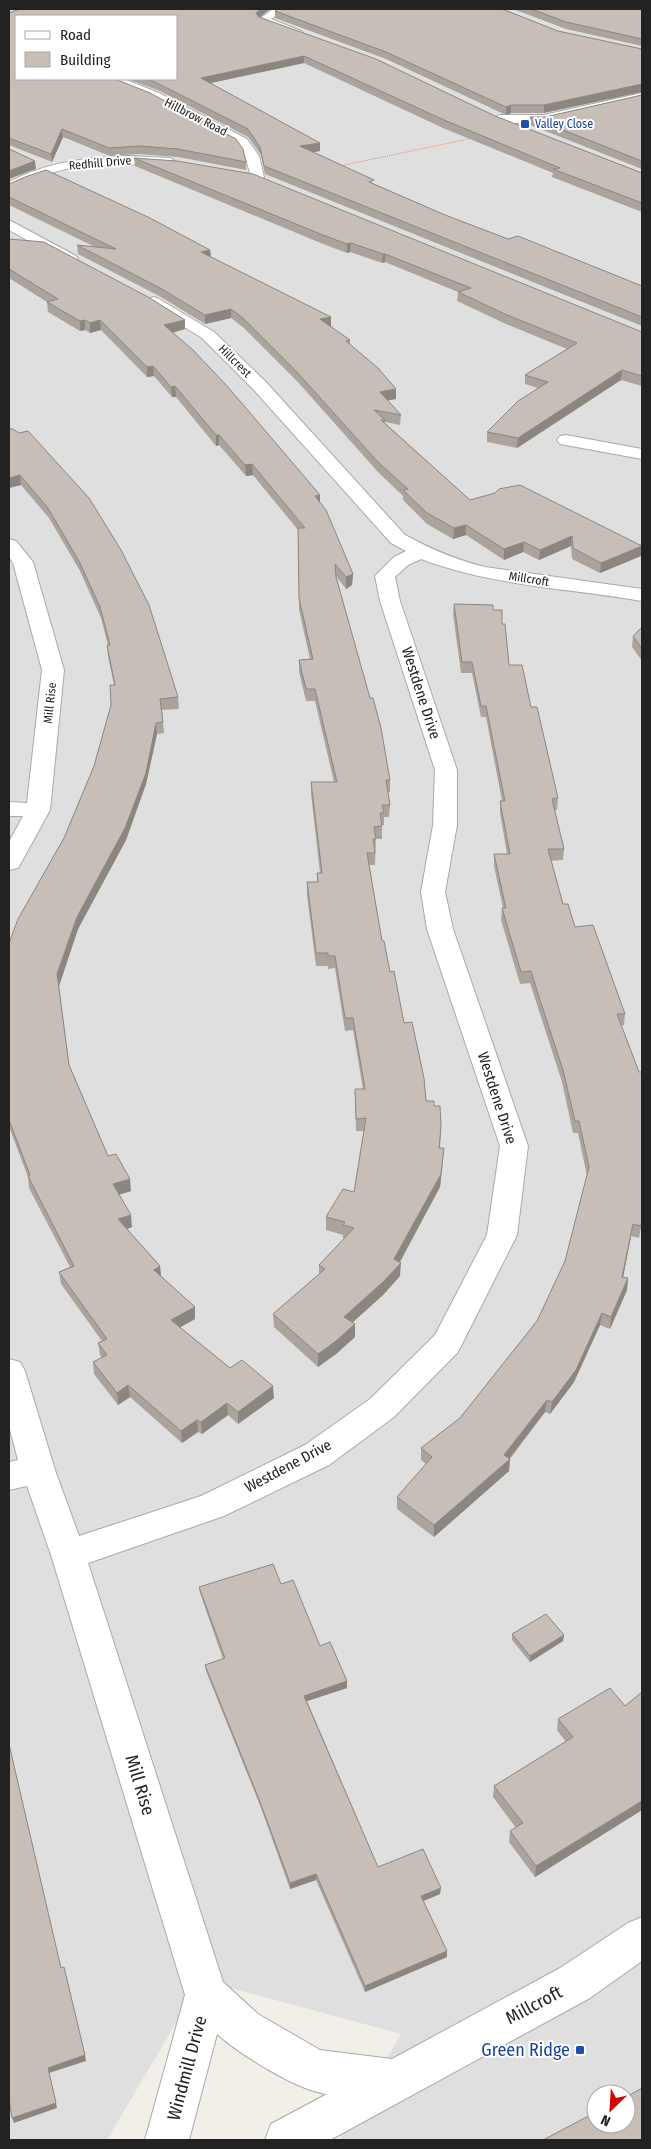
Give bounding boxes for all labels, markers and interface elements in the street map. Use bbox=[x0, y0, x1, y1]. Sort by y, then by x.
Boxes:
legend bbox=[15, 15, 178, 80]
text: Road bbox=[60, 26, 91, 44]
text: Building bbox=[60, 51, 111, 69]
street label: Hillbrow Road bbox=[162, 95, 230, 139]
place label: Valley Close bbox=[535, 117, 593, 131]
marker: Valley Close bbox=[519, 118, 531, 130]
street label: Redhill Drive bbox=[68, 153, 132, 173]
street label: Hillcrest bbox=[216, 342, 254, 380]
street label: Millcroft bbox=[508, 569, 550, 589]
street label: Westdene Drive bbox=[398, 645, 444, 741]
street label: Mill Rise bbox=[41, 682, 59, 724]
street label: Westdene Drive bbox=[474, 1050, 520, 1146]
street label: Westdene Drive bbox=[242, 1436, 334, 1496]
street label: Mill Rise bbox=[120, 1752, 160, 1818]
street label: Millcroft bbox=[502, 1981, 566, 2029]
street label: Windmill Drive bbox=[162, 2013, 212, 2123]
place label: Green Ridge bbox=[481, 2039, 570, 2061]
marker: Green Ridge bbox=[574, 2044, 586, 2056]
north arrow bbox=[586, 2084, 636, 2134]
text: N bbox=[598, 2111, 613, 2130]

